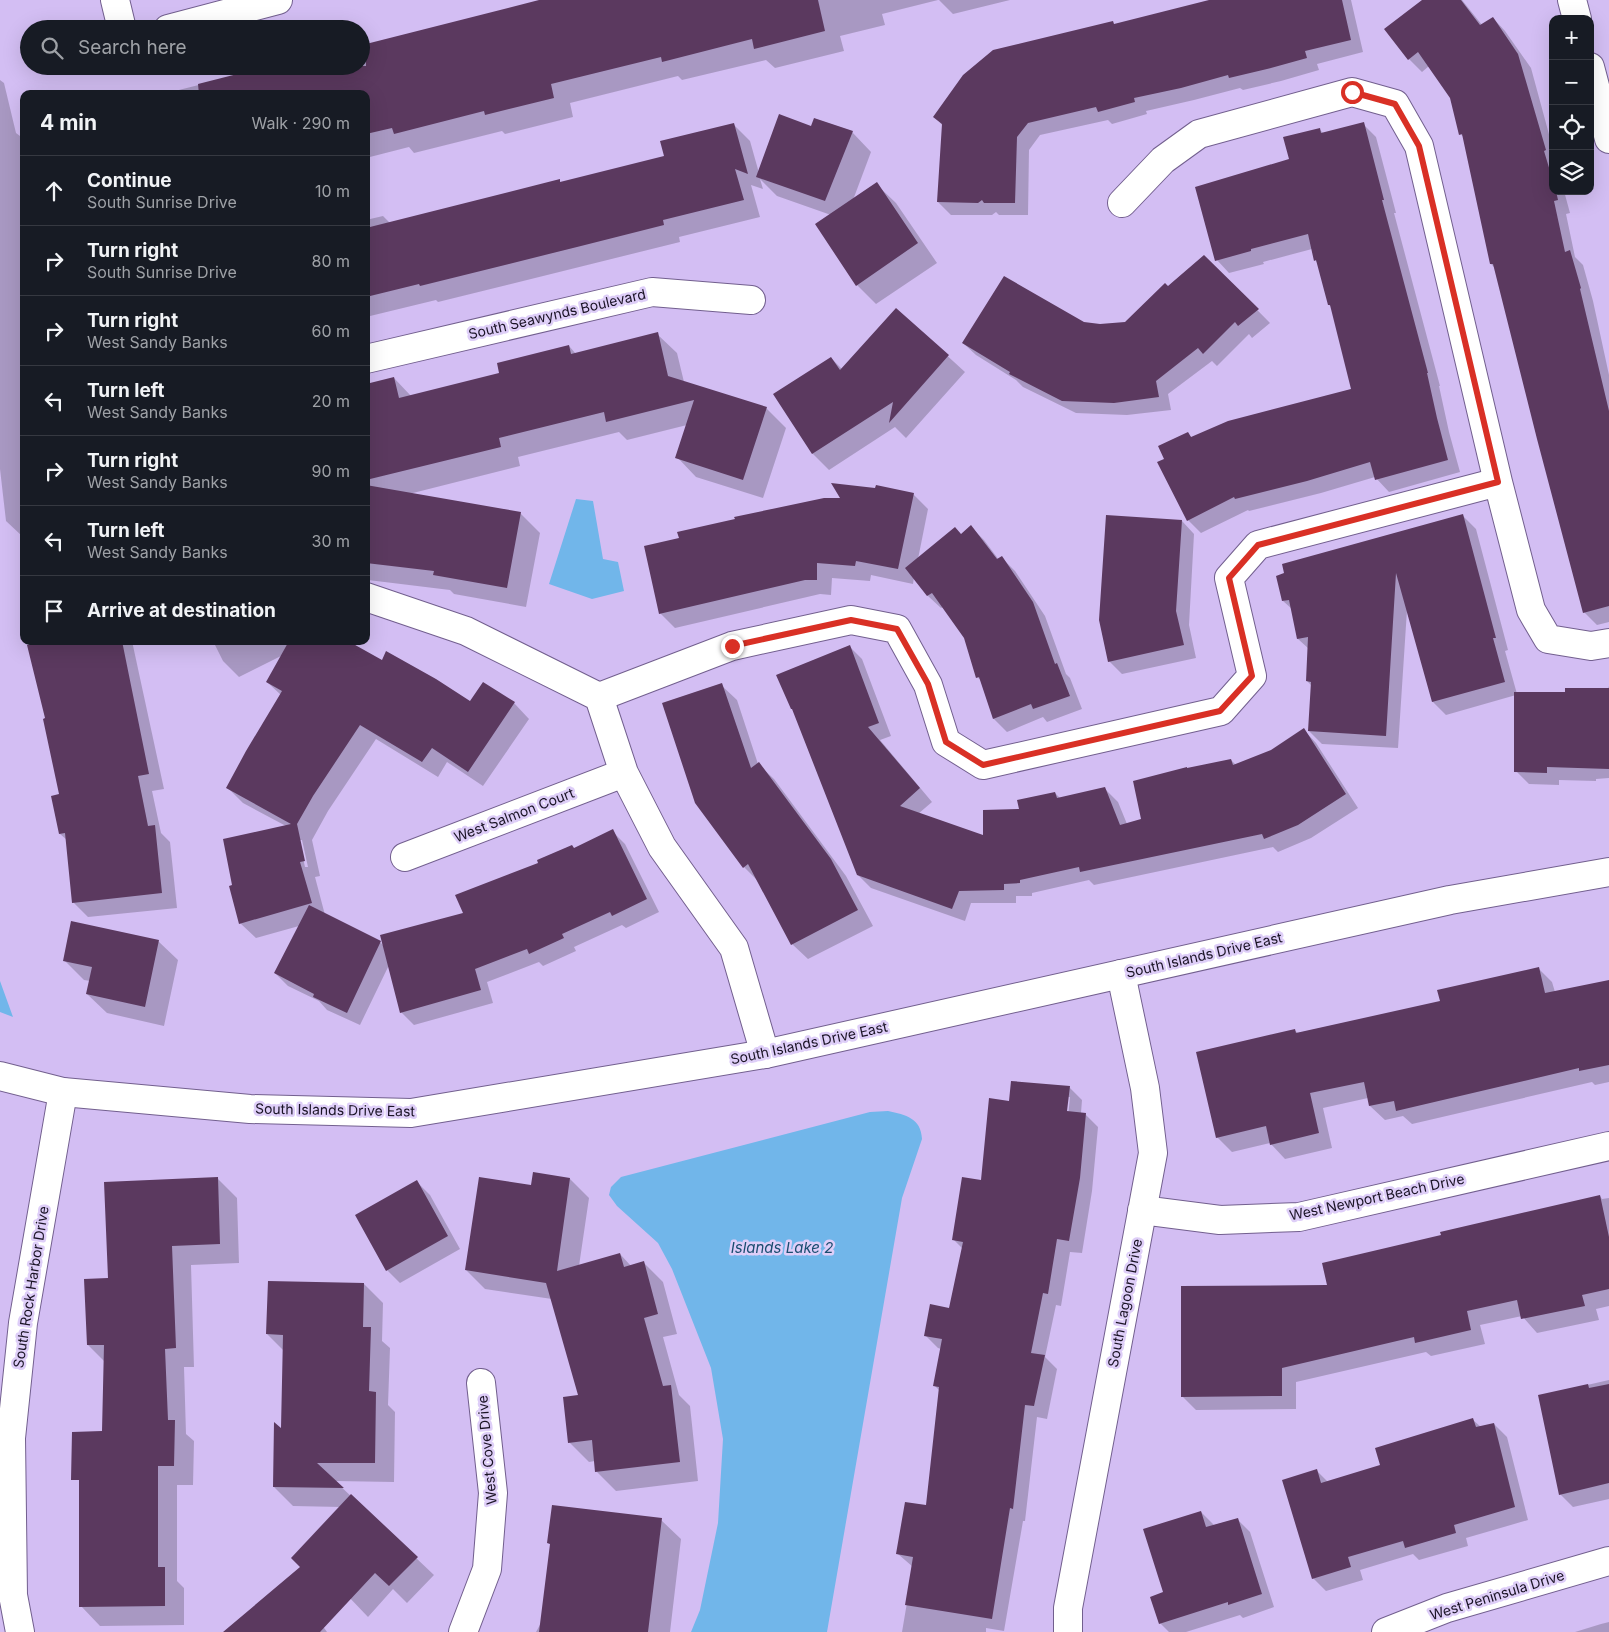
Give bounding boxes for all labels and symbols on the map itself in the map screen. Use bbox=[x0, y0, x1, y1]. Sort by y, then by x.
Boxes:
route start bbox=[1341, 81, 1364, 104]
street label: South Seawynds Boulevard bbox=[467, 285, 647, 342]
route end bbox=[721, 635, 744, 658]
street label: West Salmon Court bbox=[451, 784, 577, 845]
street label: South Islands Drive East bbox=[1124, 928, 1284, 981]
street label: South Islands Drive East bbox=[729, 1017, 889, 1067]
street label: South Islands Drive East bbox=[255, 1100, 416, 1119]
street label: West Newport Beach Drive bbox=[1288, 1170, 1466, 1223]
street label: South Rock Harbor Drive bbox=[9, 1205, 52, 1369]
street label: South Lagoon Drive bbox=[1104, 1237, 1145, 1369]
water label: Islands Lake 2 bbox=[731, 1238, 833, 1257]
street label: West Cove Drive bbox=[473, 1395, 500, 1506]
street label: West Peninsula Drive bbox=[1428, 1566, 1566, 1623]

